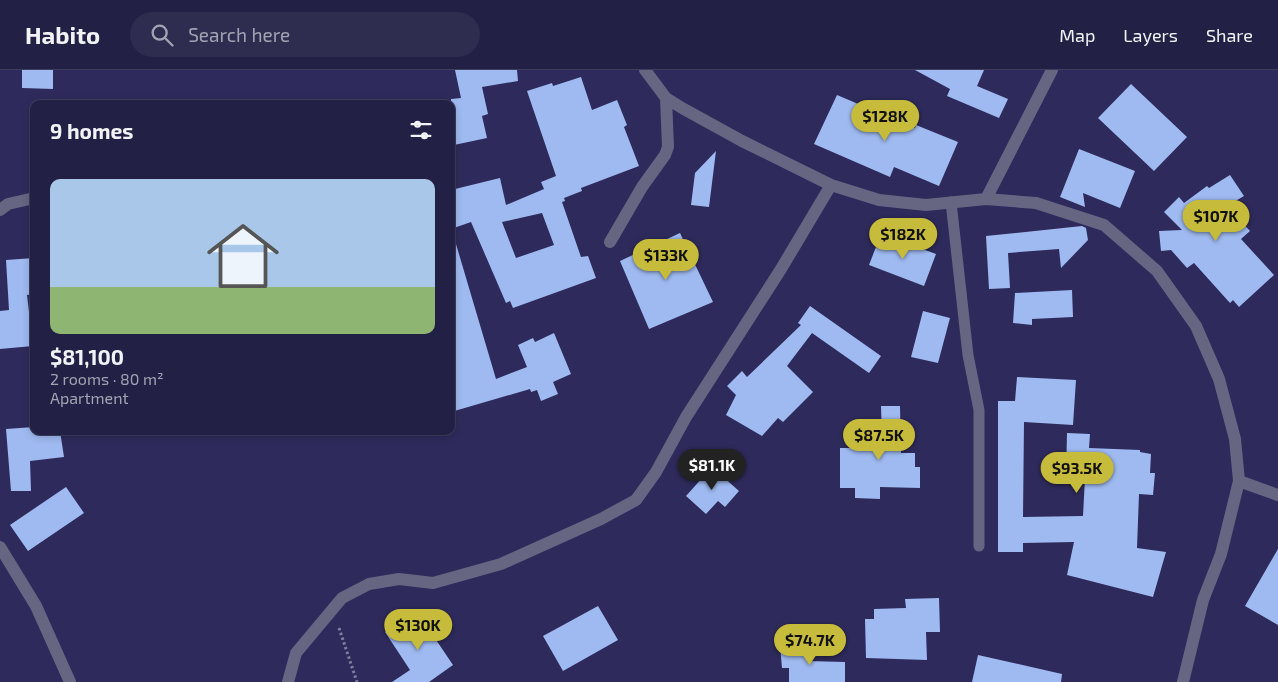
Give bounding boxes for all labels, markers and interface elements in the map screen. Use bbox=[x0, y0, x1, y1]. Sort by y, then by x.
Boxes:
search box bbox=[130, 12, 480, 57]
text: Habito bbox=[25, 20, 100, 49]
icon: search bbox=[148, 21, 176, 49]
text: Search here bbox=[188, 23, 290, 46]
text: Map bbox=[1059, 24, 1095, 46]
text: Layers bbox=[1123, 24, 1178, 46]
text: Share bbox=[1206, 24, 1253, 46]
pin: $128K bbox=[850, 100, 920, 142]
text: $128K bbox=[862, 106, 908, 125]
icon: filters bbox=[407, 116, 435, 144]
text: 9 homes bbox=[50, 118, 133, 143]
pin: $107K bbox=[1181, 200, 1251, 242]
text: $107K bbox=[1194, 206, 1238, 225]
icon: home bbox=[198, 211, 288, 301]
pin: $182K bbox=[868, 218, 938, 260]
text: $182K bbox=[880, 224, 926, 243]
pin: $133K bbox=[631, 238, 701, 281]
text: $133K bbox=[644, 245, 688, 264]
text: $81,100 bbox=[50, 344, 124, 369]
text: 2 rooms · 80 m² bbox=[50, 369, 164, 388]
text: Apartment bbox=[50, 388, 129, 407]
pin: $87.5K bbox=[838, 418, 920, 461]
text: $87.5K bbox=[854, 425, 904, 444]
pin: $81.1K bbox=[671, 448, 753, 491]
pin: $93.5K bbox=[1036, 452, 1118, 494]
text: $81.1K bbox=[689, 455, 735, 474]
text: $93.5K bbox=[1052, 458, 1102, 477]
pin: $130K bbox=[383, 608, 453, 651]
text: $130K bbox=[395, 615, 441, 634]
pin: $74.7K bbox=[769, 624, 851, 666]
text: $74.7K bbox=[785, 630, 835, 649]

